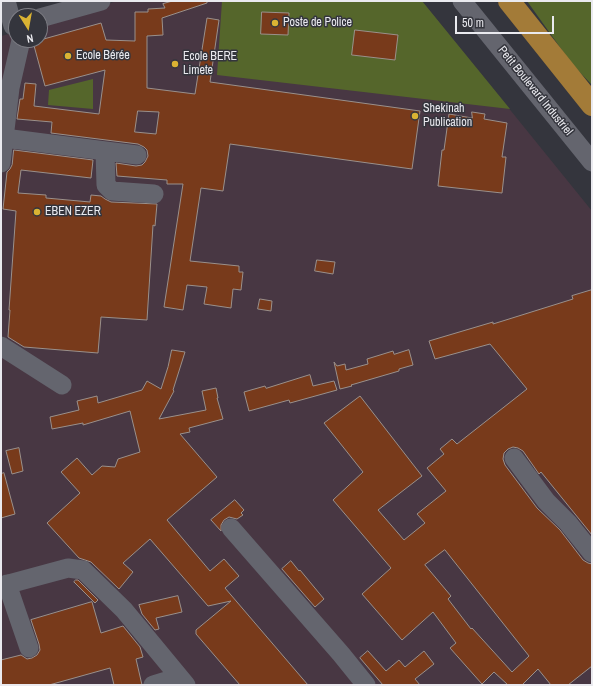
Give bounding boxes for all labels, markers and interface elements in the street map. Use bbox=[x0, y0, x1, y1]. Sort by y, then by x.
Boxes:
north arrow bbox=[8, 8, 48, 48]
scale bar bbox=[457, 8, 556, 34]
text: 50 m bbox=[462, 15, 484, 31]
place label: Poste de Police bbox=[283, 16, 352, 30]
marker: Poste de Police bbox=[270, 18, 280, 28]
text: N bbox=[26, 31, 35, 46]
street label: Petit Boulevard Industriel bbox=[495, 44, 575, 138]
place label: Ecole Bérée bbox=[76, 49, 130, 63]
place label: Ecole BERE Limete bbox=[183, 50, 237, 78]
marker: Ecole Bérée bbox=[63, 51, 73, 61]
marker: Ecole BERE Limete bbox=[170, 59, 180, 69]
place label: Shekinah Publication bbox=[423, 102, 472, 130]
marker: Shekinah Publication bbox=[410, 111, 420, 121]
place label: EBEN EZER bbox=[45, 205, 101, 219]
marker: EBEN EZER bbox=[32, 207, 42, 217]

